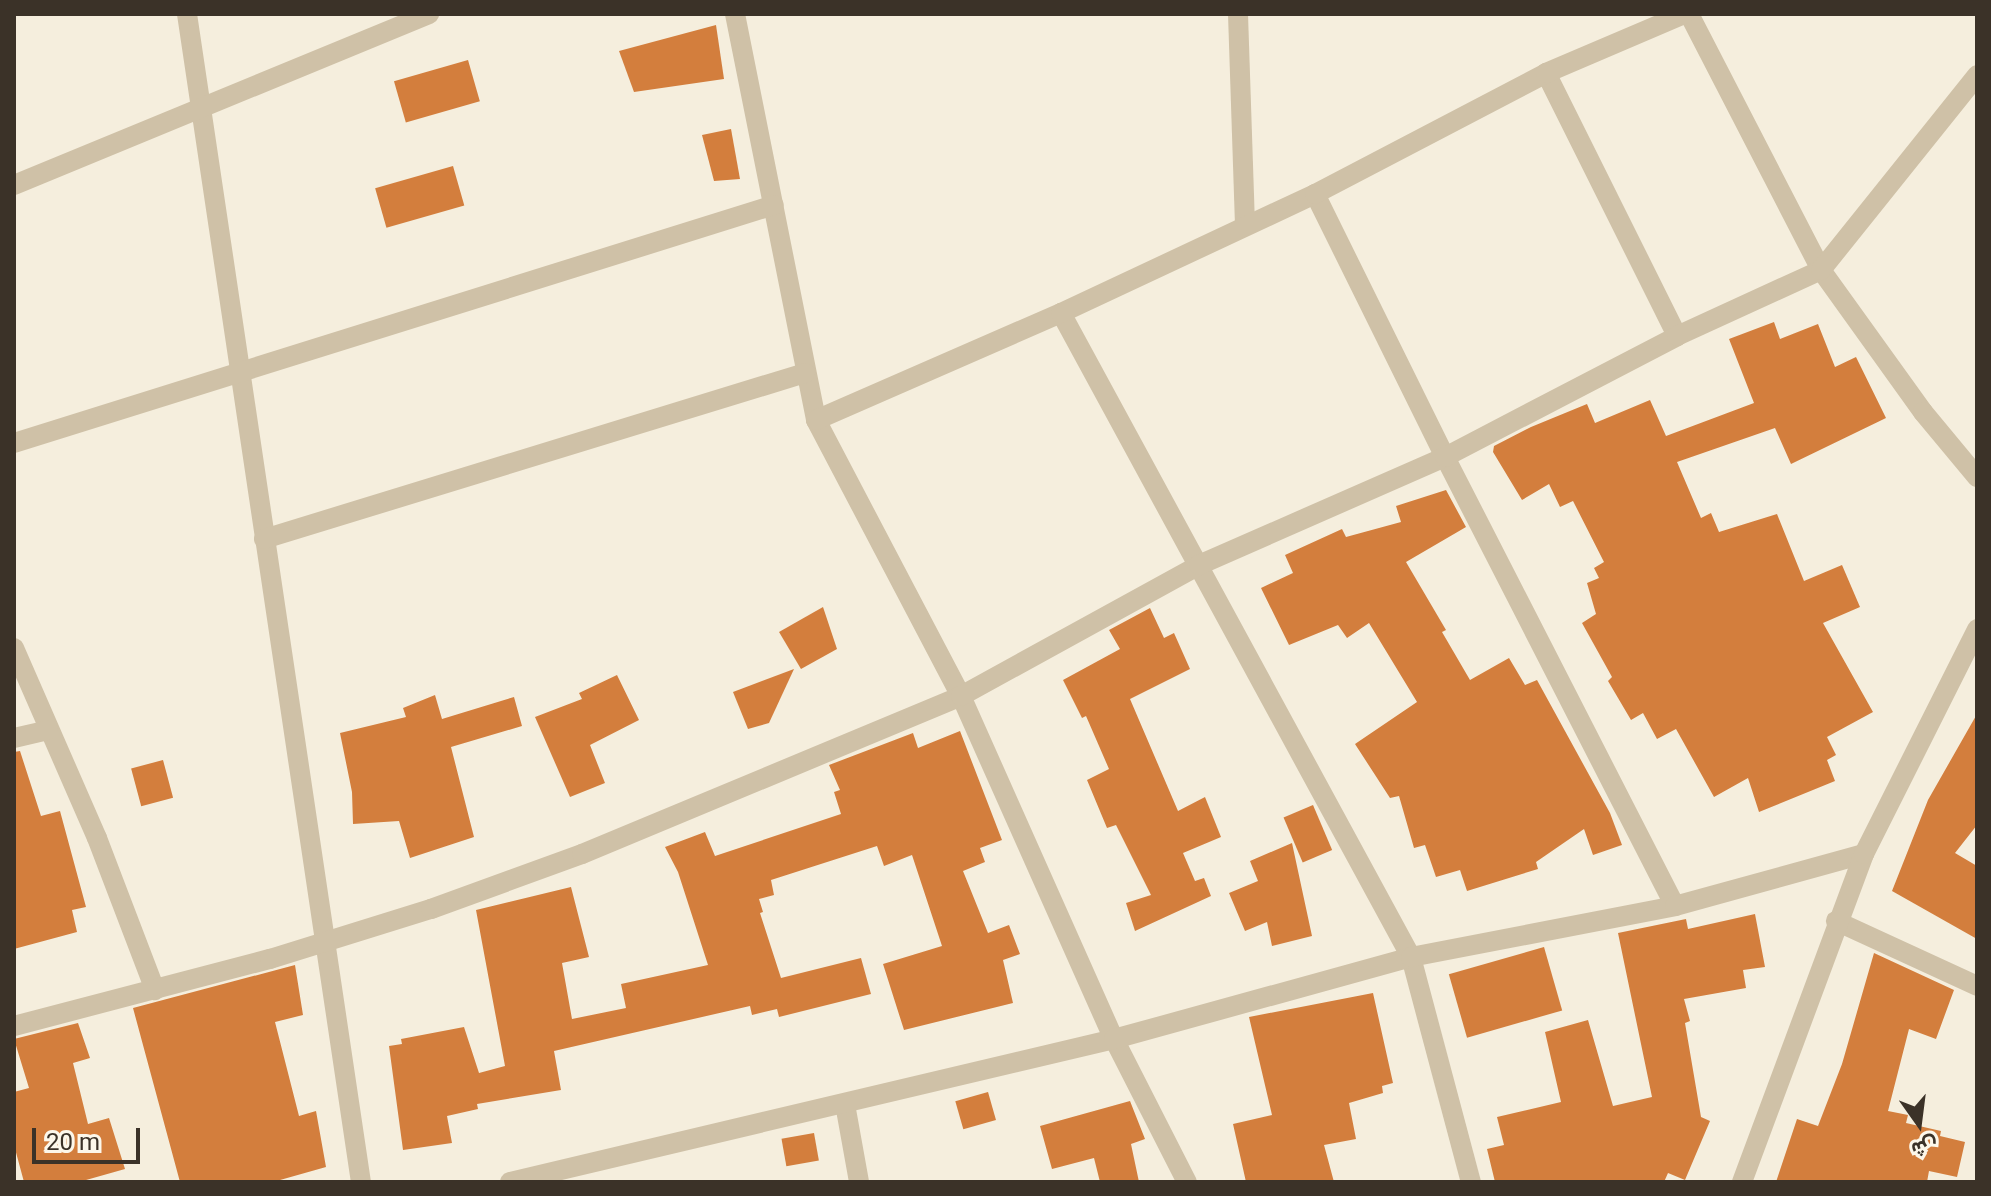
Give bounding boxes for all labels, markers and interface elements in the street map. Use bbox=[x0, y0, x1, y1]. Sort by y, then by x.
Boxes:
north arrow bbox=[1879, 1084, 1959, 1164]
scale bar bbox=[36, 1112, 144, 1162]
text: 20 m bbox=[46, 1128, 100, 1156]
text: ش bbox=[1909, 1132, 1941, 1163]

